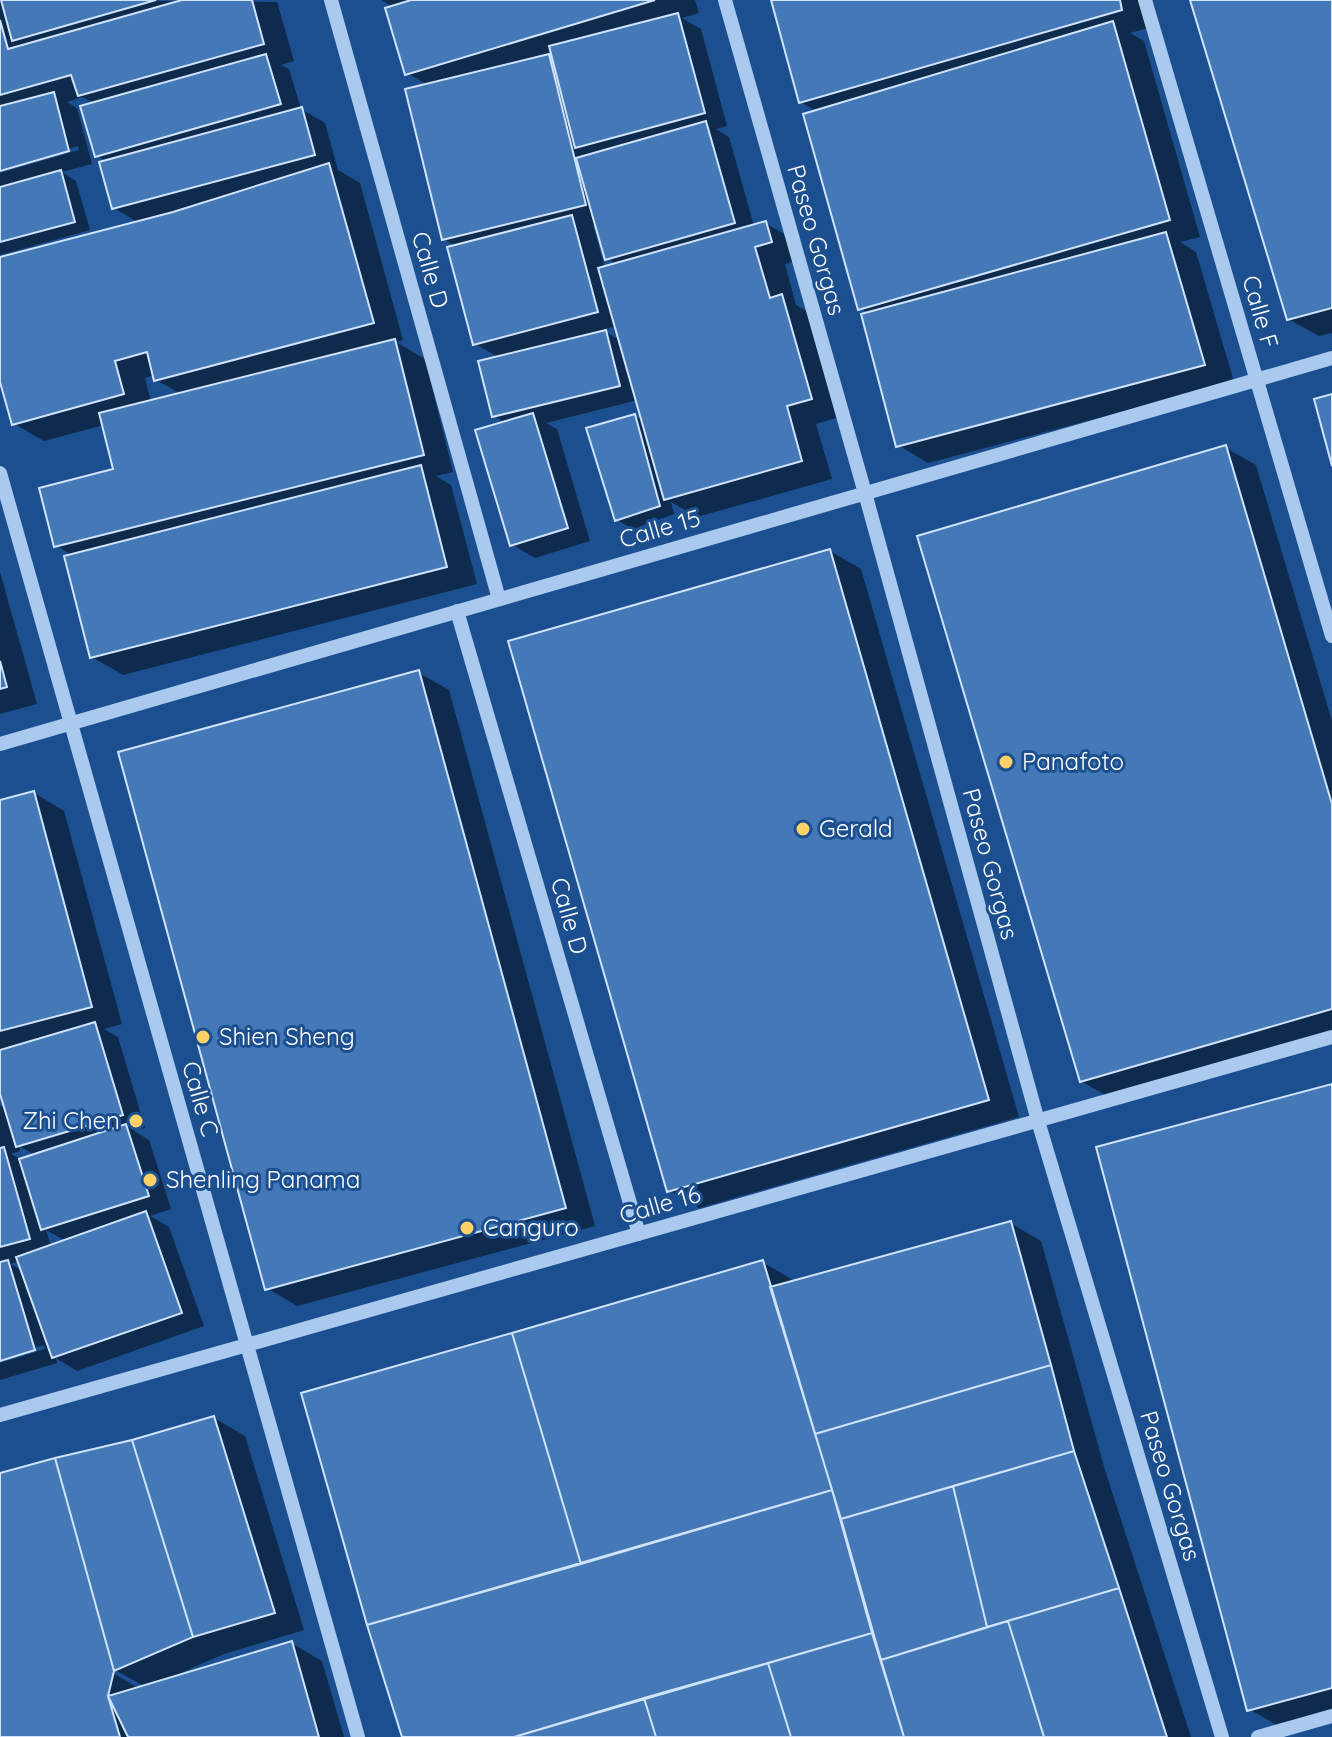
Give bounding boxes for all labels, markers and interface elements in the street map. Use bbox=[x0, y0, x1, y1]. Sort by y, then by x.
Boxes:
street label: Paseo Gorgas bbox=[781, 161, 853, 319]
street label: Calle D bbox=[406, 228, 456, 312]
street label: Calle F bbox=[1236, 272, 1286, 352]
street label: Calle 15 bbox=[616, 502, 704, 554]
place label: Panafoto bbox=[1022, 746, 1124, 776]
marker: Panafoto bbox=[997, 753, 1015, 771]
street label: Paseo Gorgas bbox=[956, 785, 1026, 943]
place label: Gerald bbox=[819, 813, 893, 843]
marker: Gerald bbox=[794, 820, 812, 838]
street label: Calle D bbox=[545, 874, 595, 958]
place label: Shien Sheng bbox=[219, 1021, 355, 1051]
marker: Shien Sheng bbox=[194, 1028, 212, 1046]
street label: Calle C bbox=[176, 1058, 226, 1140]
place label: Zhi Chen bbox=[22, 1105, 120, 1135]
marker: Zhi Chen bbox=[127, 1112, 145, 1130]
place label: Shenling Panama bbox=[166, 1164, 360, 1194]
marker: Shenling Panama bbox=[141, 1171, 159, 1189]
street label: Calle 16 bbox=[616, 1178, 704, 1230]
place label: Canguro bbox=[483, 1212, 579, 1242]
marker: Canguro bbox=[458, 1219, 476, 1237]
street label: Paseo Gorgas bbox=[1134, 1407, 1208, 1564]

